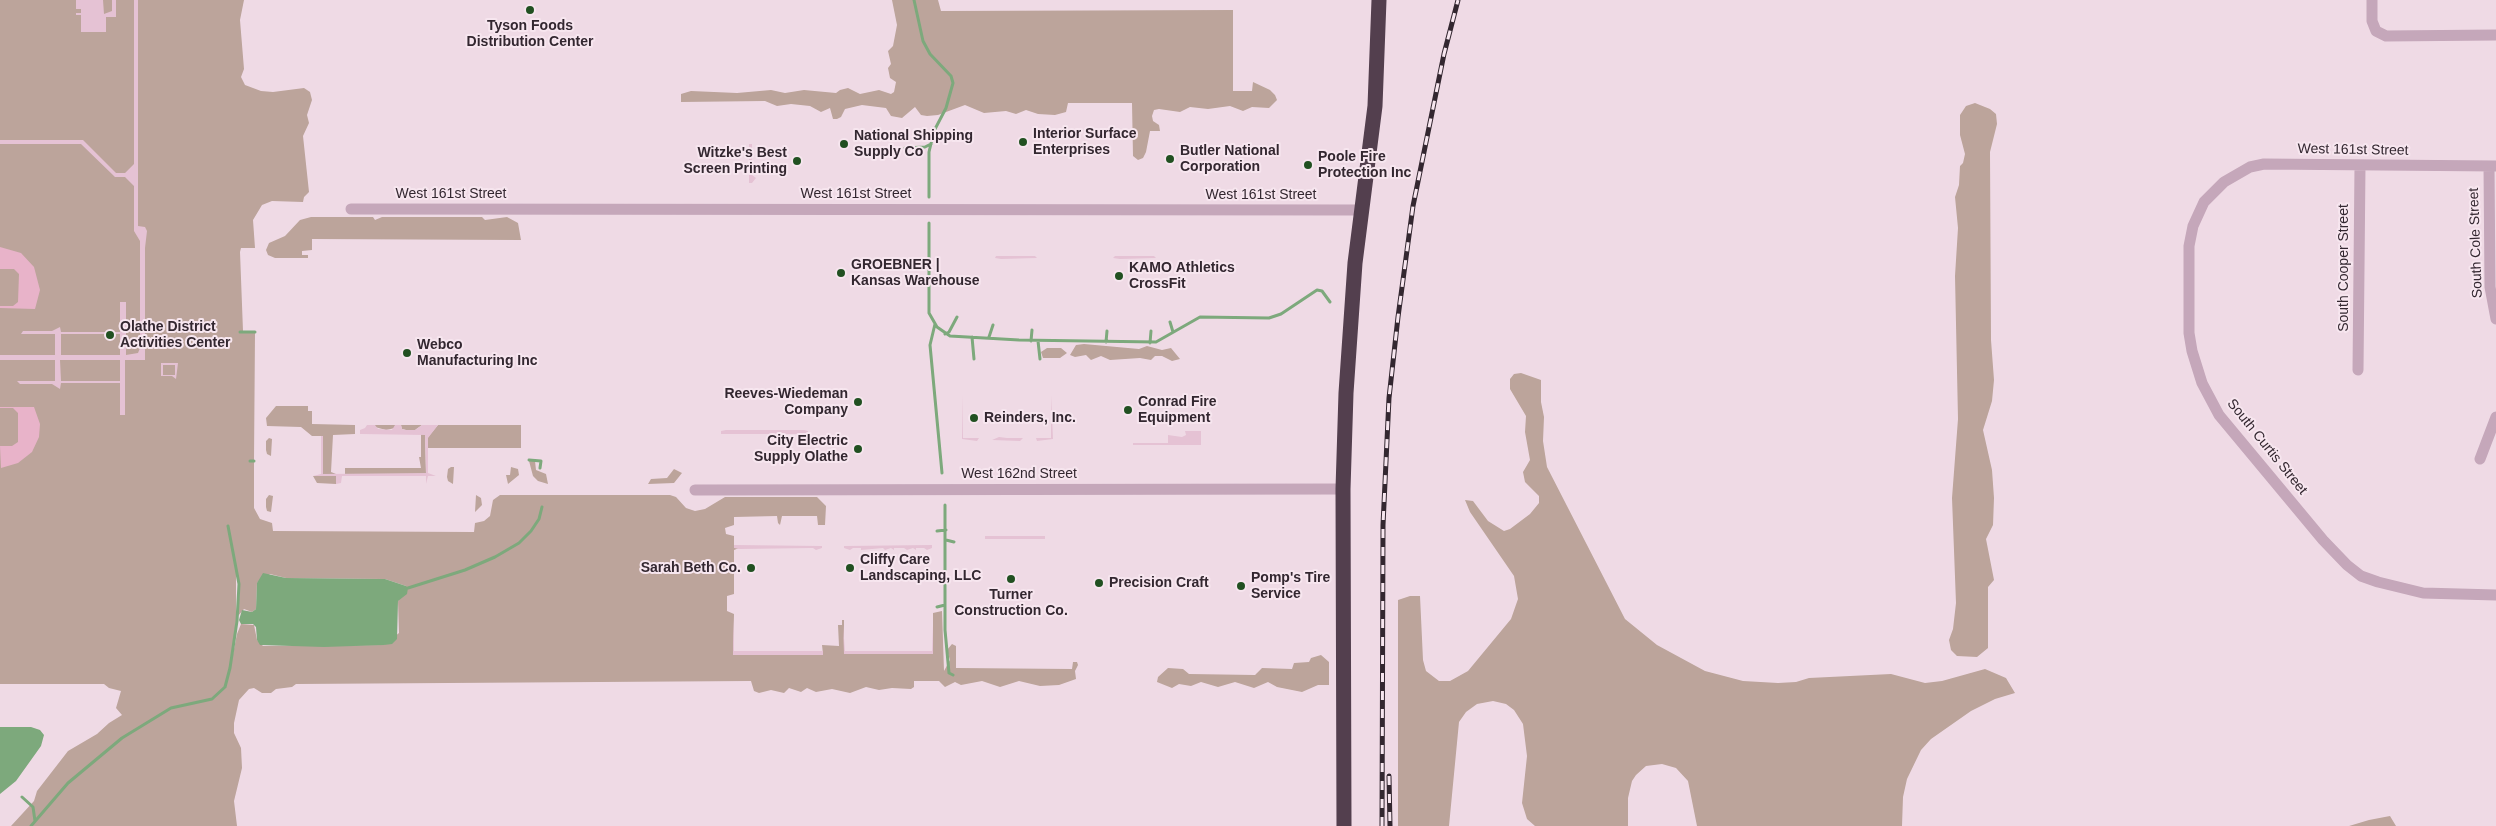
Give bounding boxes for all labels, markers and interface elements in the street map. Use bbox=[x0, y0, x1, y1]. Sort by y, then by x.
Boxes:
marker: Tyson Foods Distribution Center bbox=[524, 4, 536, 16]
place label: Tyson Foods Distribution Center bbox=[467, 18, 593, 50]
place label: Interior Surface Enterprises bbox=[1033, 126, 1136, 158]
place label: National Shipping Supply Co bbox=[854, 128, 973, 160]
marker: Interior Surface Enterprises bbox=[1017, 136, 1029, 148]
marker: National Shipping Supply Co bbox=[838, 138, 850, 150]
street label: West 161st Street bbox=[2297, 141, 2409, 159]
place label: Butler National Corporation bbox=[1180, 143, 1280, 176]
place label: Witzke's Best Screen Printing bbox=[684, 145, 787, 178]
place label: Poole Fire Protection Inc bbox=[1318, 149, 1411, 182]
marker: Butler National Corporation bbox=[1164, 153, 1176, 165]
marker: Witzke's Best Screen Printing bbox=[791, 155, 803, 167]
marker: Poole Fire Protection Inc bbox=[1302, 159, 1314, 171]
street label: West 161st Street bbox=[395, 186, 507, 202]
street label: West 161st Street bbox=[800, 186, 912, 202]
street label: West 161st Street bbox=[1205, 187, 1317, 203]
street label: South Cole Street bbox=[2466, 187, 2486, 299]
street label: South Cooper Street bbox=[2336, 204, 2352, 332]
place label: GROEBNER | Kansas Warehouse bbox=[851, 257, 980, 290]
place label: KAMO Athletics CrossFit bbox=[1129, 260, 1235, 292]
marker: GROEBNER | Kansas Warehouse bbox=[835, 267, 847, 279]
marker: KAMO Athletics CrossFit bbox=[1113, 270, 1125, 282]
place label: Olathe District Activities Center bbox=[120, 319, 230, 352]
marker: Olathe District Activities Center bbox=[104, 329, 116, 341]
place label: Webco Manufacturing Inc bbox=[417, 337, 538, 370]
marker: Webco Manufacturing Inc bbox=[401, 347, 413, 359]
place label: Reeves-Wiedeman Company bbox=[724, 386, 848, 418]
place label: Conrad Fire Equipment bbox=[1138, 394, 1217, 427]
marker: Reeves-Wiedeman Company bbox=[852, 396, 864, 408]
street label: South Curtis Street bbox=[2223, 396, 2311, 498]
marker: Conrad Fire Equipment bbox=[1122, 404, 1134, 416]
place label: Reinders, Inc. bbox=[984, 410, 1076, 426]
marker: Reinders, Inc. bbox=[968, 412, 980, 424]
place label: City Electric Supply Olathe bbox=[754, 433, 848, 466]
marker: City Electric Supply Olathe bbox=[852, 443, 864, 455]
street label: West 162nd Street bbox=[961, 466, 1077, 482]
place label: Cliffy Care Landscaping, LLC bbox=[860, 552, 981, 584]
place label: Sarah Beth Co. bbox=[641, 560, 741, 576]
marker: Sarah Beth Co. bbox=[745, 562, 757, 574]
marker: Cliffy Care Landscaping, LLC bbox=[844, 562, 856, 574]
place label: Pomp's Tire Service bbox=[1251, 570, 1330, 602]
marker: Turner Construction Co. bbox=[1005, 573, 1017, 585]
place label: Precision Craft bbox=[1109, 575, 1209, 591]
marker: Precision Craft bbox=[1093, 577, 1105, 589]
marker: Pomp's Tire Service bbox=[1235, 580, 1247, 592]
place label: Turner Construction Co. bbox=[954, 587, 1068, 620]

